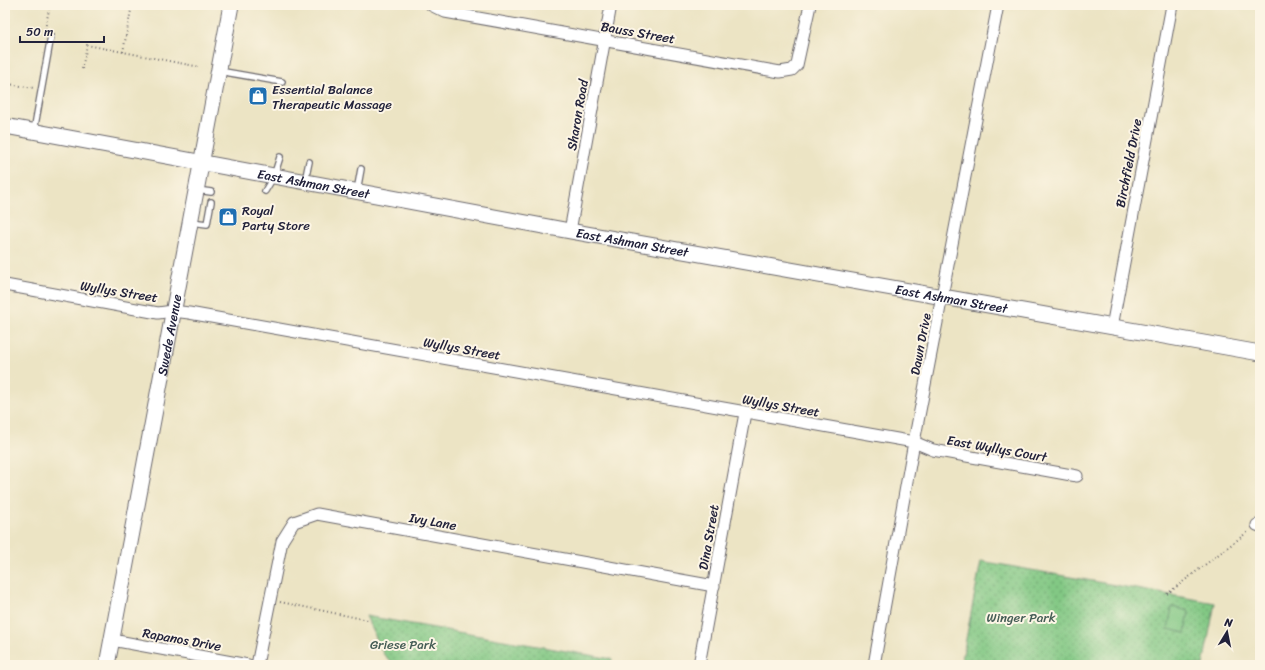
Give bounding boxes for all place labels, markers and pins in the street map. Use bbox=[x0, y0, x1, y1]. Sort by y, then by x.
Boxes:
place label: Essential Balance Therapeutic Massage bbox=[272, 78, 392, 116]
shop icon: Essential Balance Therapeutic Massage bbox=[247, 85, 269, 107]
place label: Royal Party Store bbox=[242, 199, 310, 237]
shop icon: Royal Party Store bbox=[217, 206, 239, 228]

